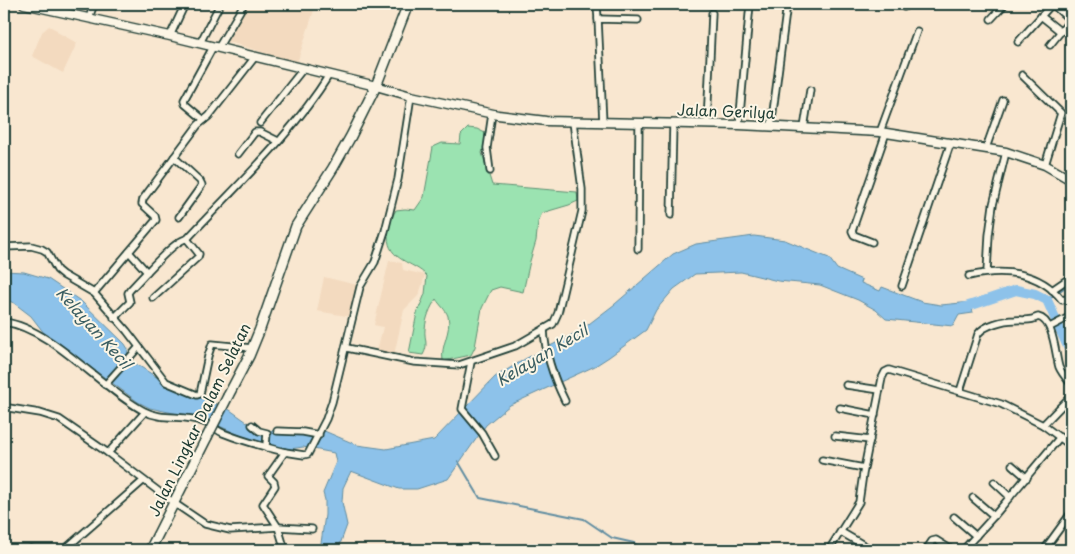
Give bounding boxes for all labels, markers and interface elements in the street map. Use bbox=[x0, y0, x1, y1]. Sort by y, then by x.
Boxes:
street label: Jalan Gerilya bbox=[677, 97, 776, 124]
water label: Kelayan Kecil bbox=[51, 281, 140, 376]
water label: Kelayan Kecil bbox=[491, 316, 594, 391]
street label: Jalan Lingkar Dalam Selatan bbox=[142, 319, 256, 520]

